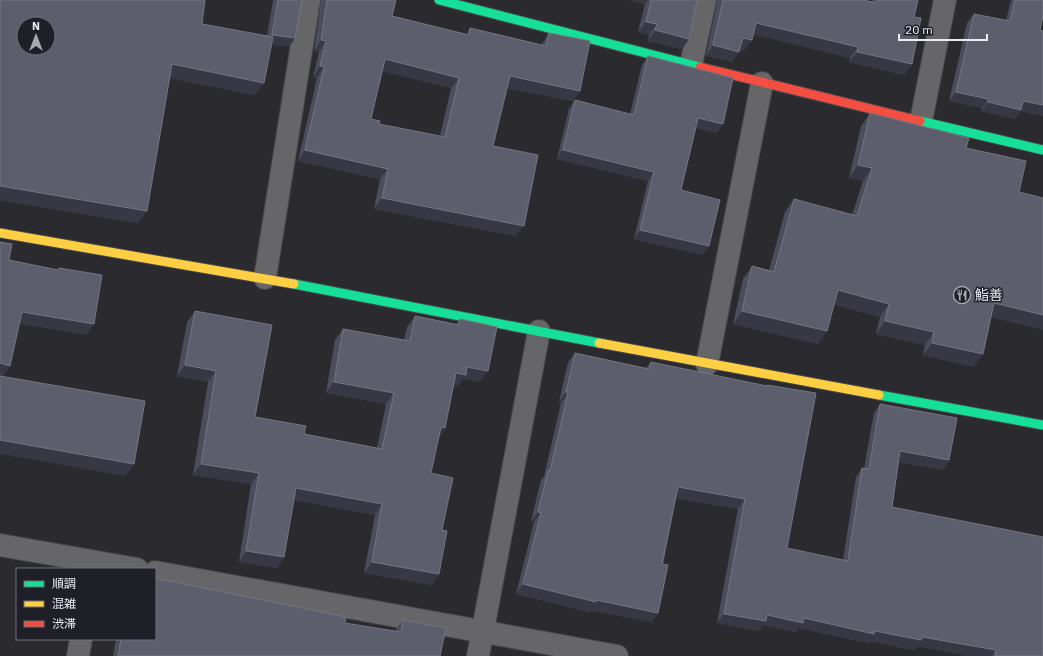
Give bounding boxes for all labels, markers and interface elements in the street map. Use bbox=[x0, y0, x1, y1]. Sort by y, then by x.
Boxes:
north arrow bbox=[16, 16, 56, 56]
scale bar bbox=[899, 16, 987, 42]
text: N bbox=[32, 19, 40, 33]
text: 20 m bbox=[905, 22, 933, 37]
restaurant icon: 鮨善 bbox=[952, 285, 972, 305]
place label: 鮨善 bbox=[975, 286, 1003, 304]
legend bbox=[16, 568, 156, 640]
text: 順調 bbox=[52, 576, 76, 591]
text: 混雑 bbox=[52, 596, 76, 611]
text: 渋滞 bbox=[52, 616, 76, 631]

